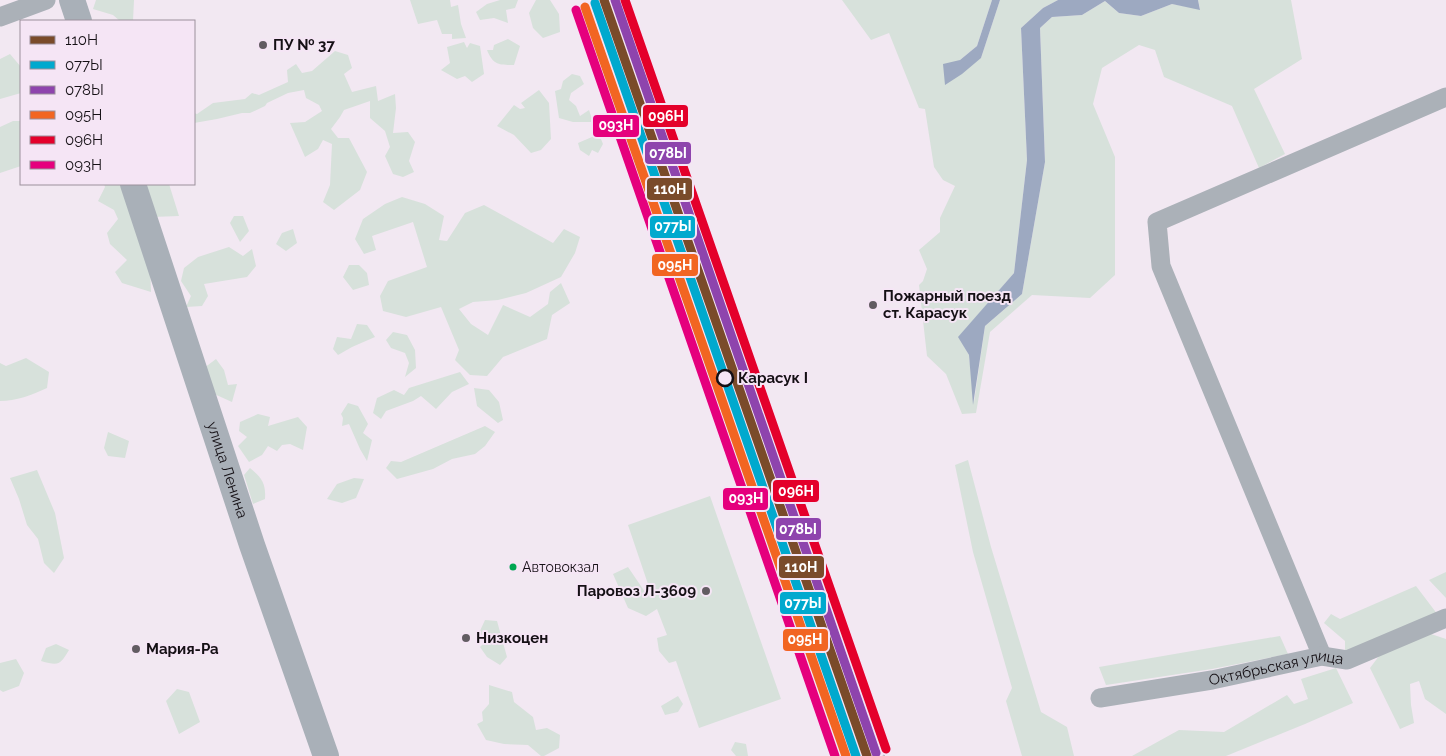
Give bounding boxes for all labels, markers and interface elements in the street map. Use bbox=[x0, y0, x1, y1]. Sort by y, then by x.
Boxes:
legend bbox=[20, 20, 195, 185]
text: 110Н bbox=[65, 31, 98, 49]
place label: ПУ № 37 bbox=[273, 36, 335, 54]
marker: ПУ № 37 bbox=[257, 39, 269, 51]
text: 077Ы bbox=[65, 56, 103, 74]
text: 078Ы bbox=[65, 81, 104, 99]
line badge: 096Н bbox=[642, 104, 689, 128]
text: 095Н bbox=[65, 106, 102, 124]
text: 096Н bbox=[648, 108, 684, 124]
line badge: 093Н bbox=[592, 114, 640, 138]
text: 093Н bbox=[598, 117, 634, 133]
text: 096Н bbox=[65, 131, 103, 149]
line badge: 078Ы bbox=[644, 141, 692, 165]
text: 078Ы bbox=[649, 145, 687, 161]
text: 093Н bbox=[65, 156, 102, 174]
line badge: 110Н bbox=[646, 177, 693, 201]
text: 110Н bbox=[654, 181, 686, 197]
line badge: 077Ы bbox=[649, 215, 696, 239]
text: 077Ы bbox=[654, 218, 692, 234]
line badge: 095Н bbox=[651, 253, 699, 277]
text: 095Н bbox=[657, 257, 693, 273]
place label: Пожарный поезд ст. Карасук bbox=[883, 287, 1012, 322]
marker: Пожарный поезд ст. Карасук bbox=[867, 299, 879, 311]
marker: Карасук I bbox=[716, 369, 734, 387]
place label: Карасук I bbox=[738, 369, 808, 387]
street label: улица Ленина bbox=[203, 419, 252, 520]
line badge: 096Н bbox=[772, 479, 820, 503]
text: 096Н bbox=[778, 483, 814, 499]
line badge: 093Н bbox=[722, 487, 769, 511]
text: 093Н bbox=[728, 490, 764, 506]
line badge: 078Ы bbox=[775, 517, 822, 541]
text: 078Ы bbox=[779, 521, 817, 537]
line badge: 110Н bbox=[778, 555, 825, 579]
place label: Автовокзал bbox=[522, 559, 599, 575]
text: 110Н bbox=[785, 559, 817, 575]
marker: Автовокзал bbox=[508, 562, 518, 572]
place label: Паровоз Л-3609 bbox=[577, 582, 696, 600]
marker: Паровоз Л-3609 bbox=[700, 585, 712, 597]
line badge: 077Ы bbox=[779, 591, 827, 615]
text: 077Ы bbox=[784, 595, 822, 611]
line badge: 095Н bbox=[782, 628, 829, 652]
place label: Низкоцен bbox=[476, 629, 548, 647]
text: 095Н bbox=[787, 631, 823, 647]
marker: Низкоцен bbox=[460, 632, 472, 644]
place label: Мария-Ра bbox=[146, 640, 219, 658]
marker: Мария-Ра bbox=[130, 643, 142, 655]
street label: Октябрьская улица bbox=[1207, 646, 1345, 689]

